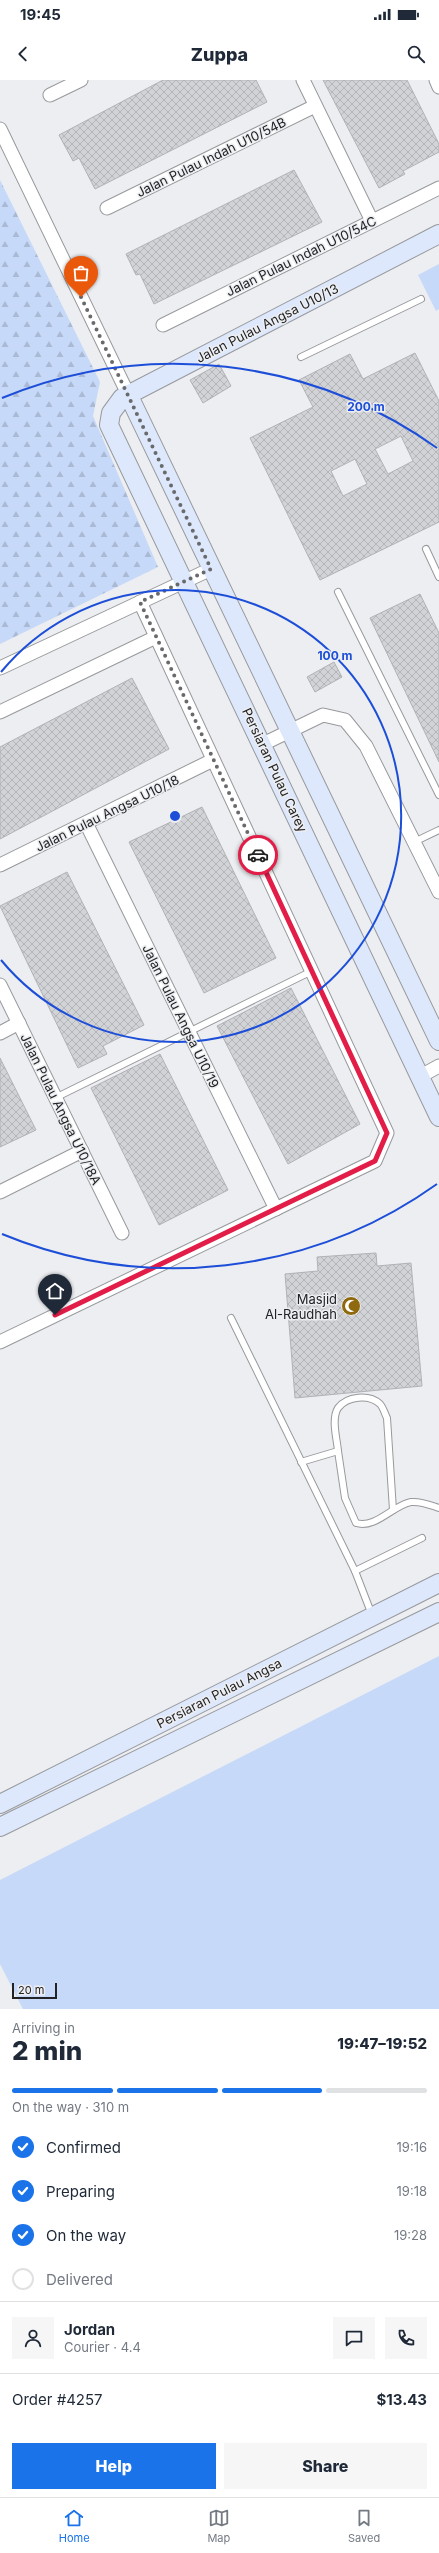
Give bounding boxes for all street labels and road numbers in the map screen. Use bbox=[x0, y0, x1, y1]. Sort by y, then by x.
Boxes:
street label: Jalan Pulau Indah U10/54B bbox=[133, 114, 289, 200]
street label: Jalan Pulau Indah U10/54C bbox=[223, 212, 379, 300]
street label: Jalan Pulau Angsa U10/13 bbox=[193, 280, 341, 366]
street label: Persiaran Pulau Carey bbox=[239, 705, 311, 835]
street label: Jalan Pulau Angsa U10/18 bbox=[33, 771, 181, 855]
street label: Jalan Pulau Angsa U10/19 bbox=[139, 942, 223, 1090]
street label: Jalan Pulau Angsa U10/18A bbox=[17, 1030, 105, 1188]
street label: Persiaran Pulau Angsa bbox=[154, 1655, 284, 1731]

